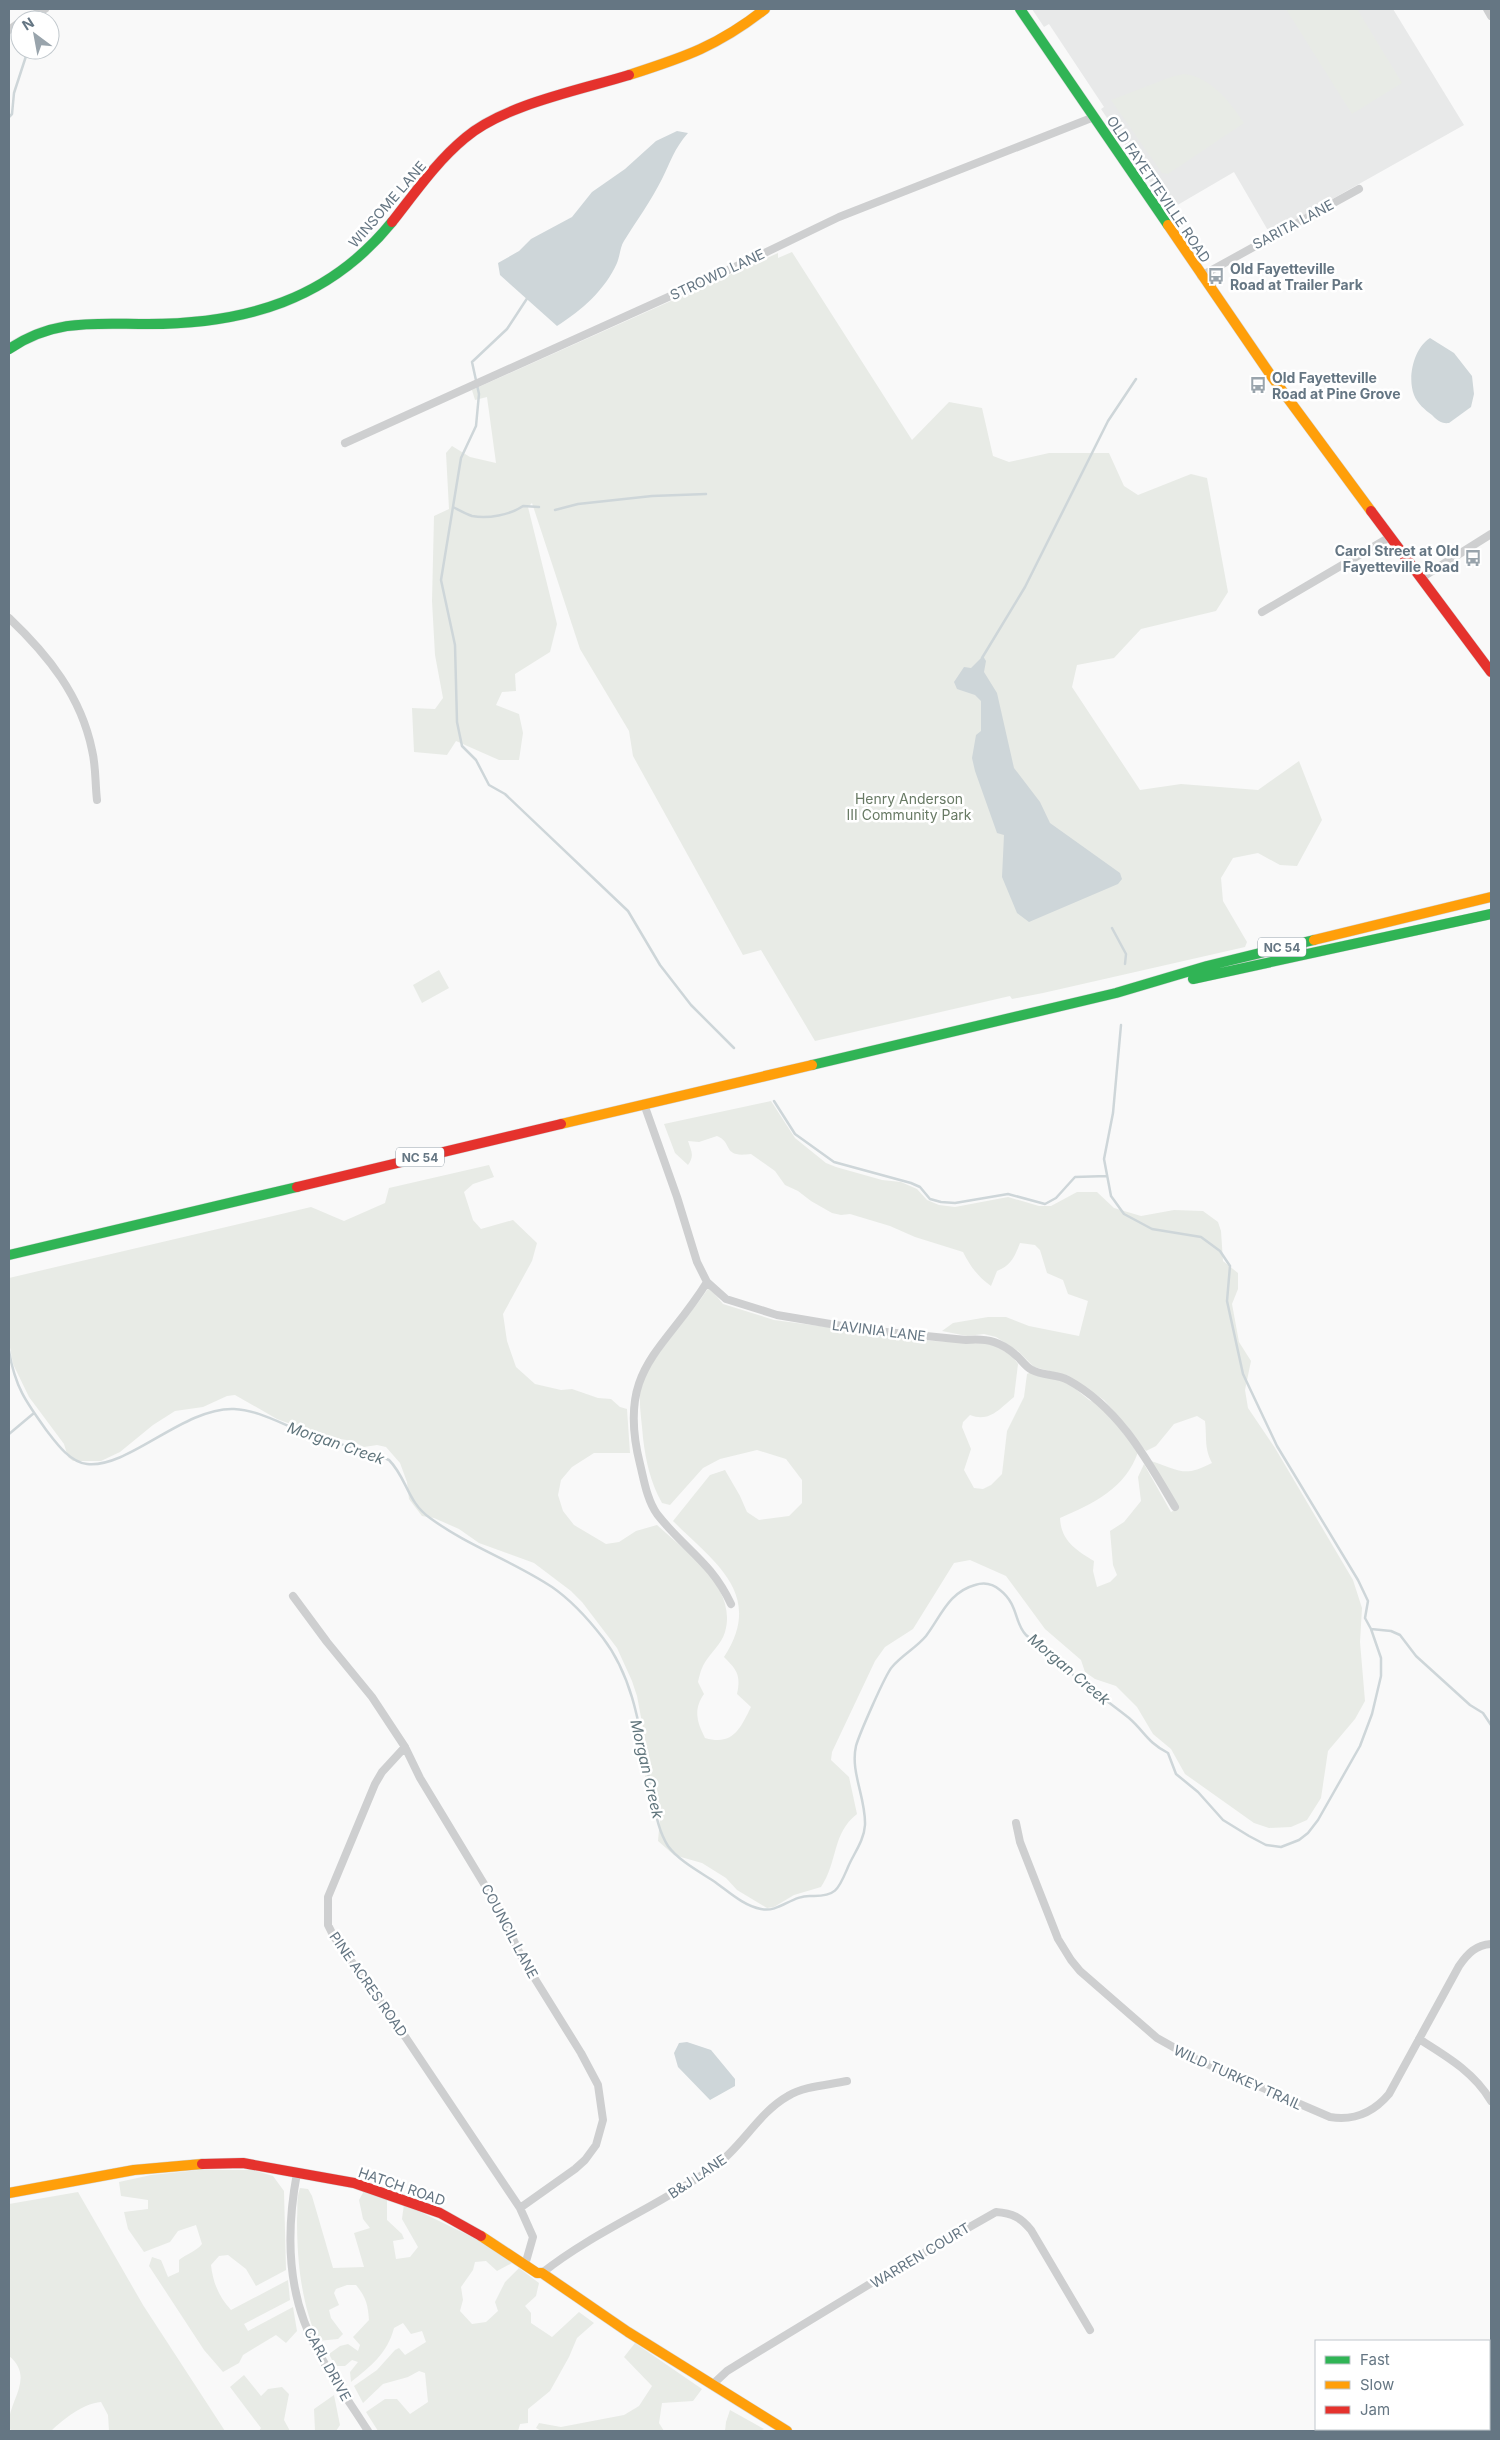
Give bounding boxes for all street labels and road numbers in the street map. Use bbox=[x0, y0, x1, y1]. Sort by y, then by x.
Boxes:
street label: OLD FAYETTEVILLE ROAD bbox=[1103, 112, 1215, 266]
street label: WINSOME LANE bbox=[345, 157, 429, 251]
street label: SARITA LANE bbox=[1250, 196, 1336, 252]
street label: STROWD LANE bbox=[667, 245, 767, 303]
road number: NC 54 bbox=[1258, 938, 1306, 956]
road number: NC 54 bbox=[396, 1148, 444, 1166]
street label: LAVINIA LANE bbox=[831, 1316, 927, 1344]
street label: COUNCIL LANE bbox=[478, 1881, 542, 1981]
street label: PINE ACRES ROAD bbox=[326, 1928, 412, 2040]
street label: WILD TURKEY TRAIL bbox=[1171, 2041, 1305, 2113]
street label: B&J LANE bbox=[665, 2150, 729, 2202]
street label: HATCH ROAD bbox=[356, 2163, 448, 2209]
street label: WARREN COURT bbox=[867, 2219, 973, 2291]
street label: CARL DRIVE bbox=[301, 2324, 355, 2404]

